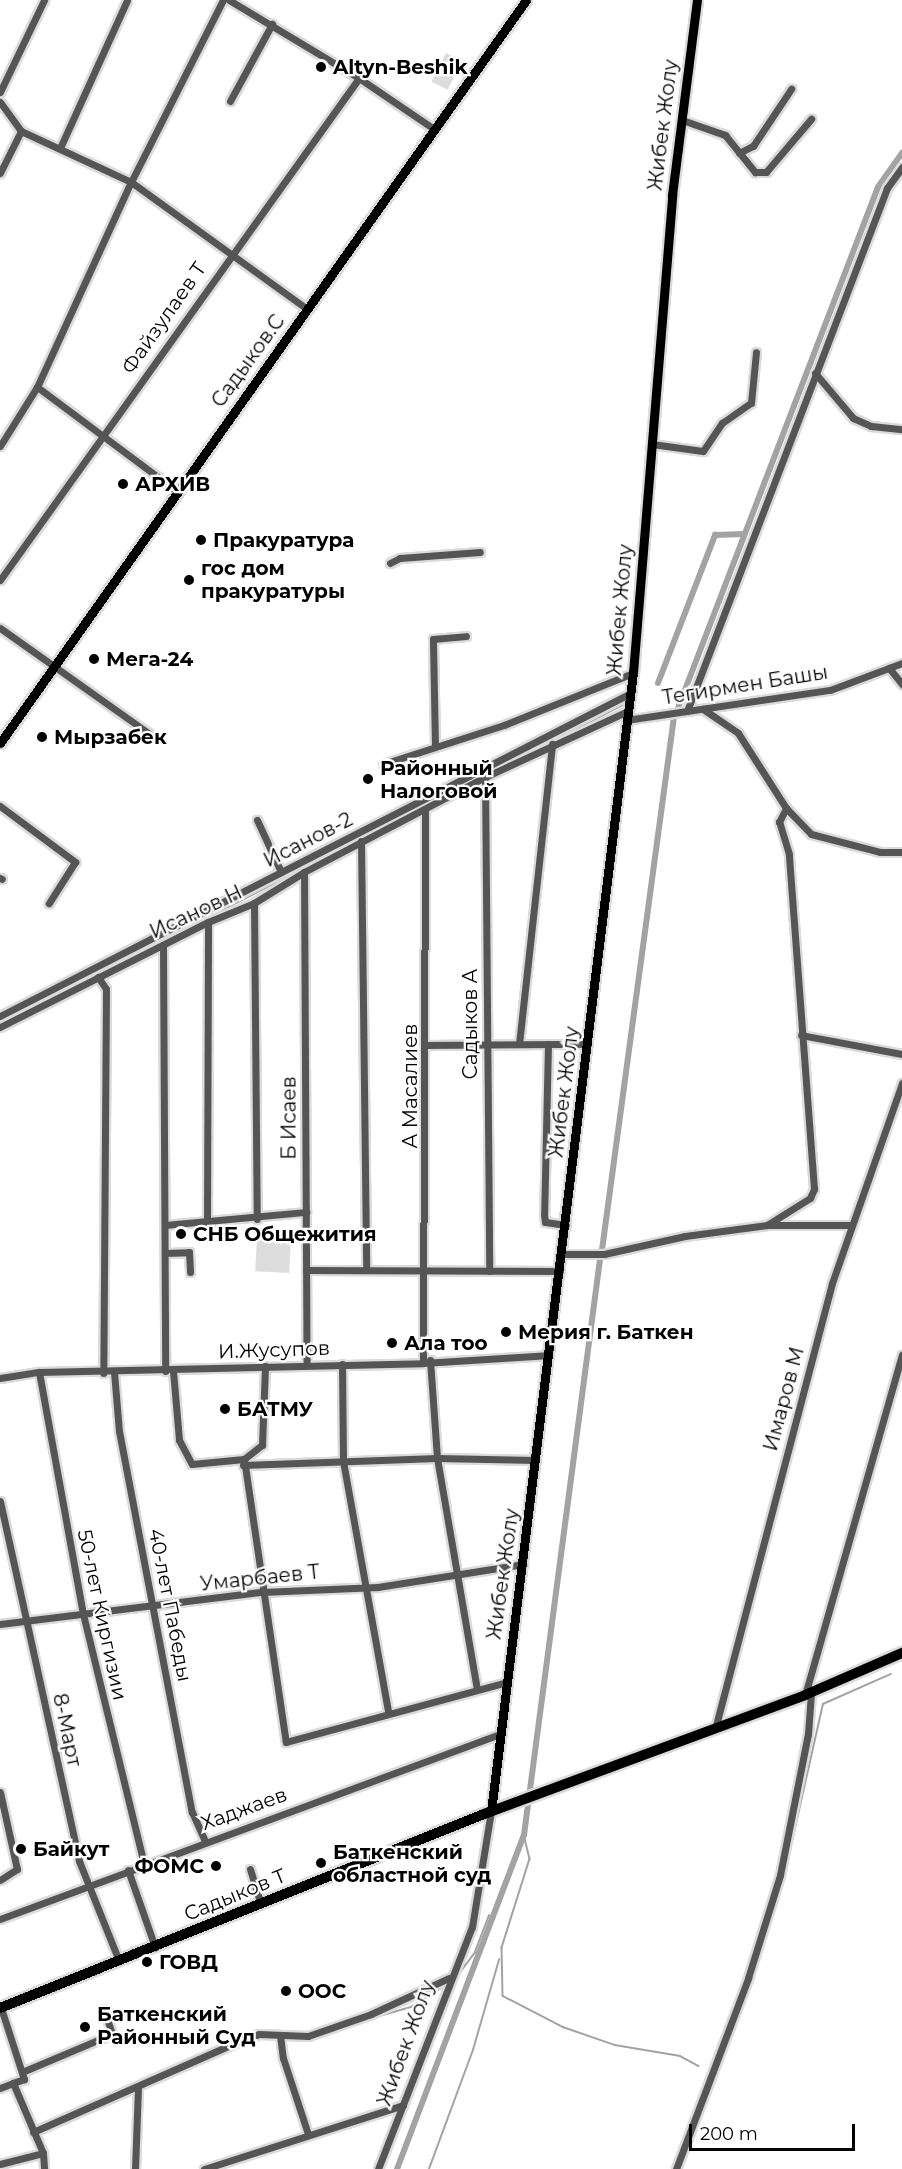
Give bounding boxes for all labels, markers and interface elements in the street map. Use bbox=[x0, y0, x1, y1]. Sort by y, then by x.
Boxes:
place label: Altyn-Beshik bbox=[333, 55, 468, 79]
street label: Жибек Жолу bbox=[643, 58, 683, 192]
marker: Altyn-Beshik bbox=[314, 60, 328, 74]
street label: Файзулаев Т bbox=[117, 257, 211, 379]
street label: Садыков.С bbox=[206, 310, 290, 412]
place label: АРХИВ bbox=[135, 472, 210, 496]
marker: АРХИВ bbox=[116, 477, 130, 491]
place label: Пракуратура bbox=[213, 528, 354, 552]
marker: Пракуратура bbox=[194, 533, 208, 547]
street label: Жибек Жолу bbox=[602, 543, 638, 677]
place label: гос дом пракуратуры bbox=[201, 556, 345, 603]
marker: гос дом пракуратуры bbox=[182, 573, 196, 587]
place label: Мега-24 bbox=[106, 647, 193, 671]
marker: Мега-24 bbox=[87, 652, 101, 666]
street label: Тегирмен Башы bbox=[660, 660, 830, 710]
place label: Мырзабек bbox=[54, 725, 167, 749]
marker: Мырзабек bbox=[35, 730, 49, 744]
place label: Районный Налоговой bbox=[380, 756, 497, 803]
marker: Районный Налоговой bbox=[361, 772, 375, 786]
street label: Исанов-2 bbox=[260, 807, 356, 873]
street label: Исанов Н bbox=[146, 880, 246, 944]
street label: Садыков А bbox=[458, 969, 482, 1079]
street label: А Масалиев bbox=[398, 1024, 422, 1148]
street label: Жибек Жолу bbox=[544, 1025, 584, 1159]
street label: Б Исаев bbox=[277, 1076, 301, 1160]
place label: СНБ Общежития bbox=[193, 1222, 376, 1246]
marker: СНБ Общежития bbox=[174, 1227, 188, 1241]
place label: Мерия г. Бaткен bbox=[518, 1320, 694, 1344]
marker: Мерия г. Бaткен bbox=[499, 1325, 513, 1339]
place label: Ала тоо bbox=[404, 1331, 488, 1355]
street label: И.Жусупов bbox=[218, 1336, 330, 1364]
marker: Ала тоо bbox=[385, 1336, 399, 1350]
street label: Имаров М bbox=[759, 1344, 809, 1454]
place label: БАТМУ bbox=[237, 1397, 313, 1421]
marker: БАТМУ bbox=[218, 1402, 232, 1416]
street label: Жибек Жолу bbox=[482, 1507, 524, 1641]
street label: 40-лет Пабеды bbox=[143, 1526, 197, 1684]
street label: 50-лет Киргизии bbox=[72, 1527, 132, 1703]
street label: Умарбаев Т bbox=[199, 1560, 321, 1596]
street label: 8-Март bbox=[48, 1691, 86, 1769]
street label: Хаджаев bbox=[198, 1782, 290, 1836]
place label: Байкут bbox=[33, 1837, 110, 1861]
place label: Баткенский областной суд bbox=[333, 1840, 491, 1887]
marker: Байкут bbox=[14, 1842, 28, 1856]
place label: ФОМС bbox=[134, 1854, 204, 1878]
marker: Баткенский областной суд bbox=[314, 1856, 328, 1870]
marker: ФОМС bbox=[209, 1859, 223, 1873]
street label: Садыков Т bbox=[181, 1864, 289, 1926]
place label: ГОВД bbox=[159, 1950, 218, 1974]
marker: ГОВД bbox=[140, 1955, 154, 1969]
street label: Жибек Жолу bbox=[372, 1977, 440, 2109]
place label: ООС bbox=[298, 1979, 346, 2003]
marker: ООС bbox=[279, 1984, 293, 1998]
place label: Баткенский Районный Суд bbox=[97, 2003, 255, 2050]
marker: Баткенский Районный Суд bbox=[78, 2020, 92, 2034]
scale bar bbox=[692, 2112, 858, 2150]
text: 200 m bbox=[700, 2123, 758, 2145]

